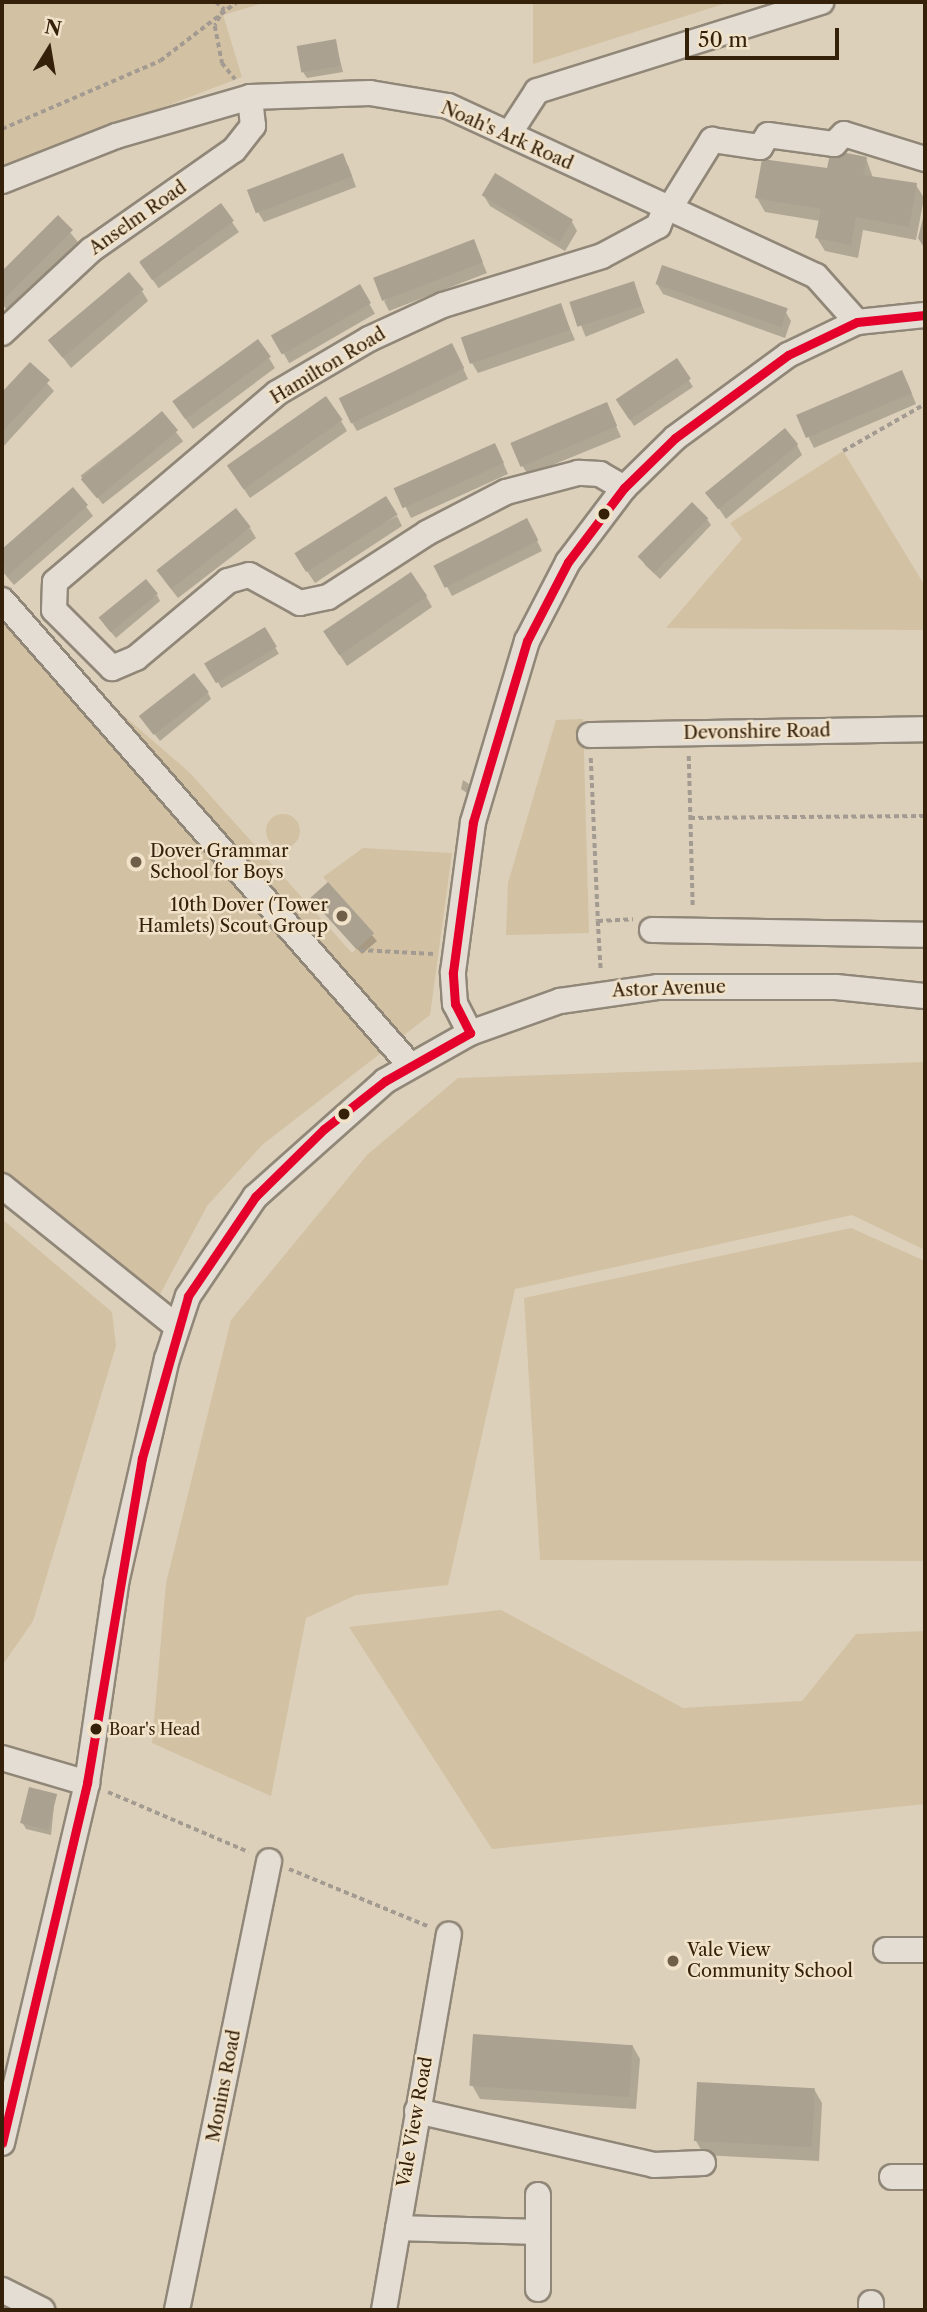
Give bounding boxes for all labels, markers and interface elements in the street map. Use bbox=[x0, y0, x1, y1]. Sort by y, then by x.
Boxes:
north arrow bbox=[14, 14, 84, 84]
scale bar bbox=[689, 14, 843, 58]
text: N bbox=[43, 15, 63, 41]
text: 50 m bbox=[698, 27, 748, 52]
street label: Noah's Ark Road bbox=[437, 97, 577, 175]
street label: Anselm Road bbox=[85, 176, 191, 260]
street label: Hamilton Road bbox=[267, 323, 389, 409]
unlabelled marker bbox=[597, 507, 611, 521]
street label: Devonshire Road bbox=[683, 720, 831, 744]
place label: Dover Grammar School for Boys bbox=[150, 841, 289, 884]
marker: Dover Grammar School for Boys bbox=[128, 854, 144, 870]
place label: 10th Dover (Tower Hamlets) Scout Group bbox=[138, 895, 328, 937]
marker: 10th Dover (Tower Hamlets) Scout Group bbox=[334, 908, 350, 924]
street label: Astor Avenue bbox=[611, 976, 727, 1002]
unlabelled marker bbox=[337, 1107, 351, 1121]
place label: Boar's Head bbox=[109, 1719, 200, 1739]
marker: Boar's Head bbox=[89, 1722, 103, 1736]
place label: Vale View Community School bbox=[687, 1940, 853, 1982]
marker: Vale View Community School bbox=[665, 1953, 681, 1969]
street label: Monins Road bbox=[203, 2028, 245, 2144]
street label: Vale View Road bbox=[393, 2054, 437, 2190]

